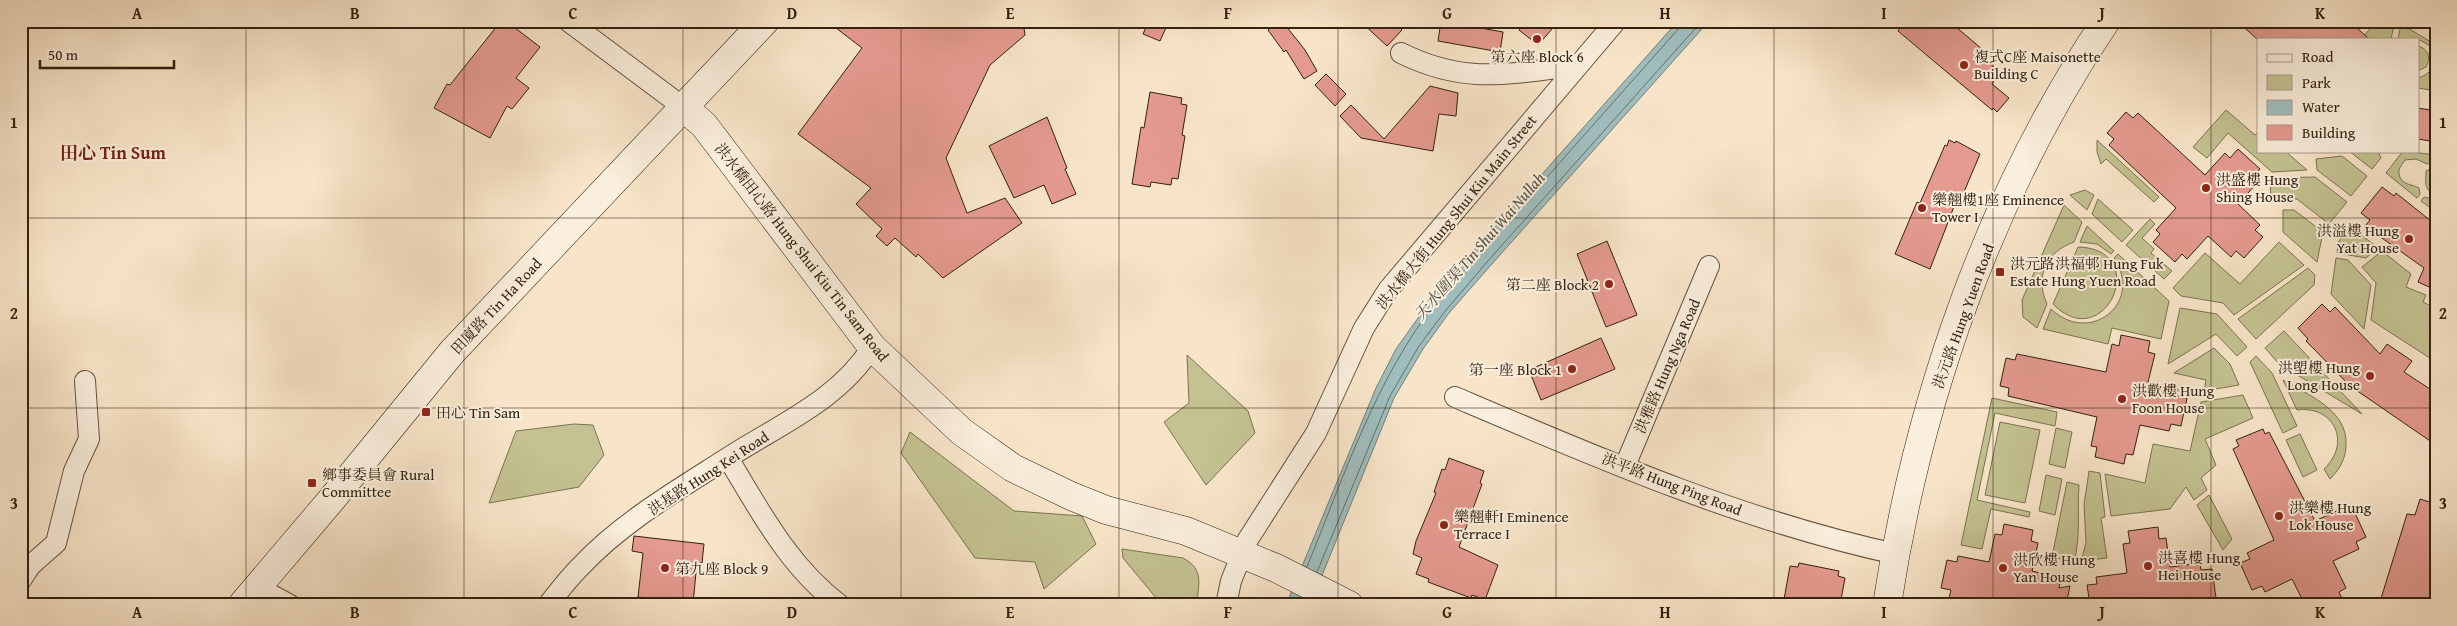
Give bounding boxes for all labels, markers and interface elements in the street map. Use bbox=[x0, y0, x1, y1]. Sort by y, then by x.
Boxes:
text: A bbox=[132, 1, 143, 25]
text: B bbox=[350, 1, 360, 25]
text: C bbox=[568, 1, 578, 25]
text: D bbox=[787, 1, 797, 25]
text: E bbox=[1006, 1, 1015, 25]
text: F bbox=[1224, 1, 1232, 25]
text: G bbox=[1442, 1, 1452, 25]
text: H bbox=[1659, 1, 1671, 25]
text: I bbox=[1881, 1, 1887, 25]
text: J bbox=[2096, 1, 2105, 25]
text: K bbox=[2315, 1, 2326, 25]
marker: 第六座 Block 6 bbox=[1531, 33, 1543, 45]
scale bar bbox=[40, 38, 174, 70]
legend bbox=[2257, 38, 2420, 152]
text: 50 m bbox=[48, 44, 79, 65]
place label: 第六座 Block 6 bbox=[1490, 46, 1584, 67]
place label: 複式C座 Maisonette Building C bbox=[1974, 46, 2101, 84]
text: Road bbox=[2302, 46, 2333, 67]
marker: 複式C座 Maisonette Building C bbox=[1958, 59, 1970, 71]
text: Park bbox=[2302, 72, 2331, 93]
text: Water bbox=[2302, 96, 2340, 117]
text: 1 bbox=[10, 110, 18, 134]
street label: 洪水橋大街 Hung Shui Kiu Main Street bbox=[1371, 110, 1542, 314]
text: 1 bbox=[2439, 110, 2447, 134]
text: Building bbox=[2302, 122, 2356, 143]
street label: 洪水橋田心路 Hung Shui Kiu Tin Sam Road bbox=[710, 138, 894, 366]
district label: 田心 Tin Sum bbox=[60, 139, 167, 166]
water label: 天水圍渠 Tin Shui Wai Nullah bbox=[1408, 167, 1550, 325]
place label: 洪盛樓 Hung Shing House bbox=[2216, 169, 2299, 207]
marker: 洪盛樓 Hung Shing House bbox=[2200, 182, 2212, 194]
place label: 樂翹樓1座 Eminence Tower I bbox=[1932, 189, 2064, 227]
marker: 樂翹樓1座 Eminence Tower I bbox=[1916, 202, 1928, 214]
place label: 洪溢樓 Hung Yat House bbox=[2317, 220, 2400, 258]
marker: 洪溢樓 Hung Yat House bbox=[2403, 233, 2415, 245]
street label: 洪元路 Hung Yuen Road bbox=[1927, 241, 1999, 391]
street label: 田廈路 Tin Ha Road bbox=[446, 253, 546, 359]
place label: 洪元路洪福邨 Hung Fuk Estate Hung Yuen Road bbox=[2010, 253, 2164, 291]
marker: 洪元路洪福邨 Hung Fuk Estate Hung Yuen Road bbox=[1994, 266, 2006, 278]
place label: 第二座 Block 2 bbox=[1506, 274, 1599, 295]
marker: 第二座 Block 2 bbox=[1603, 278, 1615, 290]
street label: 洪雅路 Hung Nga Road bbox=[1629, 295, 1705, 437]
text: 2 bbox=[10, 301, 18, 325]
text: 2 bbox=[2439, 301, 2447, 325]
place label: 洪塱樓 Hung Long House bbox=[2278, 357, 2361, 395]
place label: 第一座 Block 1 bbox=[1469, 359, 1562, 380]
marker: 第一座 Block 1 bbox=[1566, 363, 1578, 375]
marker: 洪塱樓 Hung Long House bbox=[2364, 370, 2376, 382]
place label: 洪歡樓 Hung Foon House bbox=[2132, 380, 2215, 418]
marker: 洪歡樓 Hung Foon House bbox=[2116, 393, 2128, 405]
place label: 田心 Tin Sam bbox=[436, 402, 521, 423]
marker: 田心 Tin Sam bbox=[420, 406, 432, 418]
street label: 洪基路 Hung Kei Road bbox=[643, 426, 773, 520]
street label: 洪平路 Hung Ping Road bbox=[1599, 448, 1745, 520]
place label: 鄉事委員會 Rural Committee bbox=[322, 464, 434, 502]
marker: 鄉事委員會 Rural Committee bbox=[306, 477, 318, 489]
text: 3 bbox=[10, 491, 18, 515]
text: 3 bbox=[2439, 491, 2447, 515]
place label: 洪樂樓 Hung Lok House bbox=[2289, 497, 2372, 535]
place label: 樂翹軒I Eminence Terrace I bbox=[1454, 506, 1569, 544]
marker: 洪樂樓 Hung Lok House bbox=[2273, 510, 2285, 522]
marker: 樂翹軒I Eminence Terrace I bbox=[1438, 519, 1450, 531]
place label: 洪喜樓 Hung Hei House bbox=[2158, 547, 2241, 585]
place label: 洪欣樓 Hung Yan House bbox=[2013, 549, 2096, 587]
place label: 第九座 Block 9 bbox=[675, 558, 768, 579]
marker: 洪喜樓 Hung Hei House bbox=[2142, 560, 2154, 572]
marker: 第九座 Block 9 bbox=[659, 562, 671, 574]
marker: 洪欣樓 Hung Yan House bbox=[1997, 562, 2009, 574]
text: A bbox=[132, 600, 143, 624]
text: B bbox=[350, 600, 360, 624]
text: C bbox=[568, 600, 578, 624]
text: D bbox=[787, 600, 797, 624]
text: E bbox=[1006, 600, 1015, 624]
text: F bbox=[1224, 600, 1232, 624]
text: G bbox=[1442, 600, 1452, 624]
text: H bbox=[1659, 600, 1671, 624]
text: I bbox=[1881, 600, 1887, 624]
text: J bbox=[2096, 600, 2105, 624]
text: K bbox=[2315, 600, 2326, 624]

